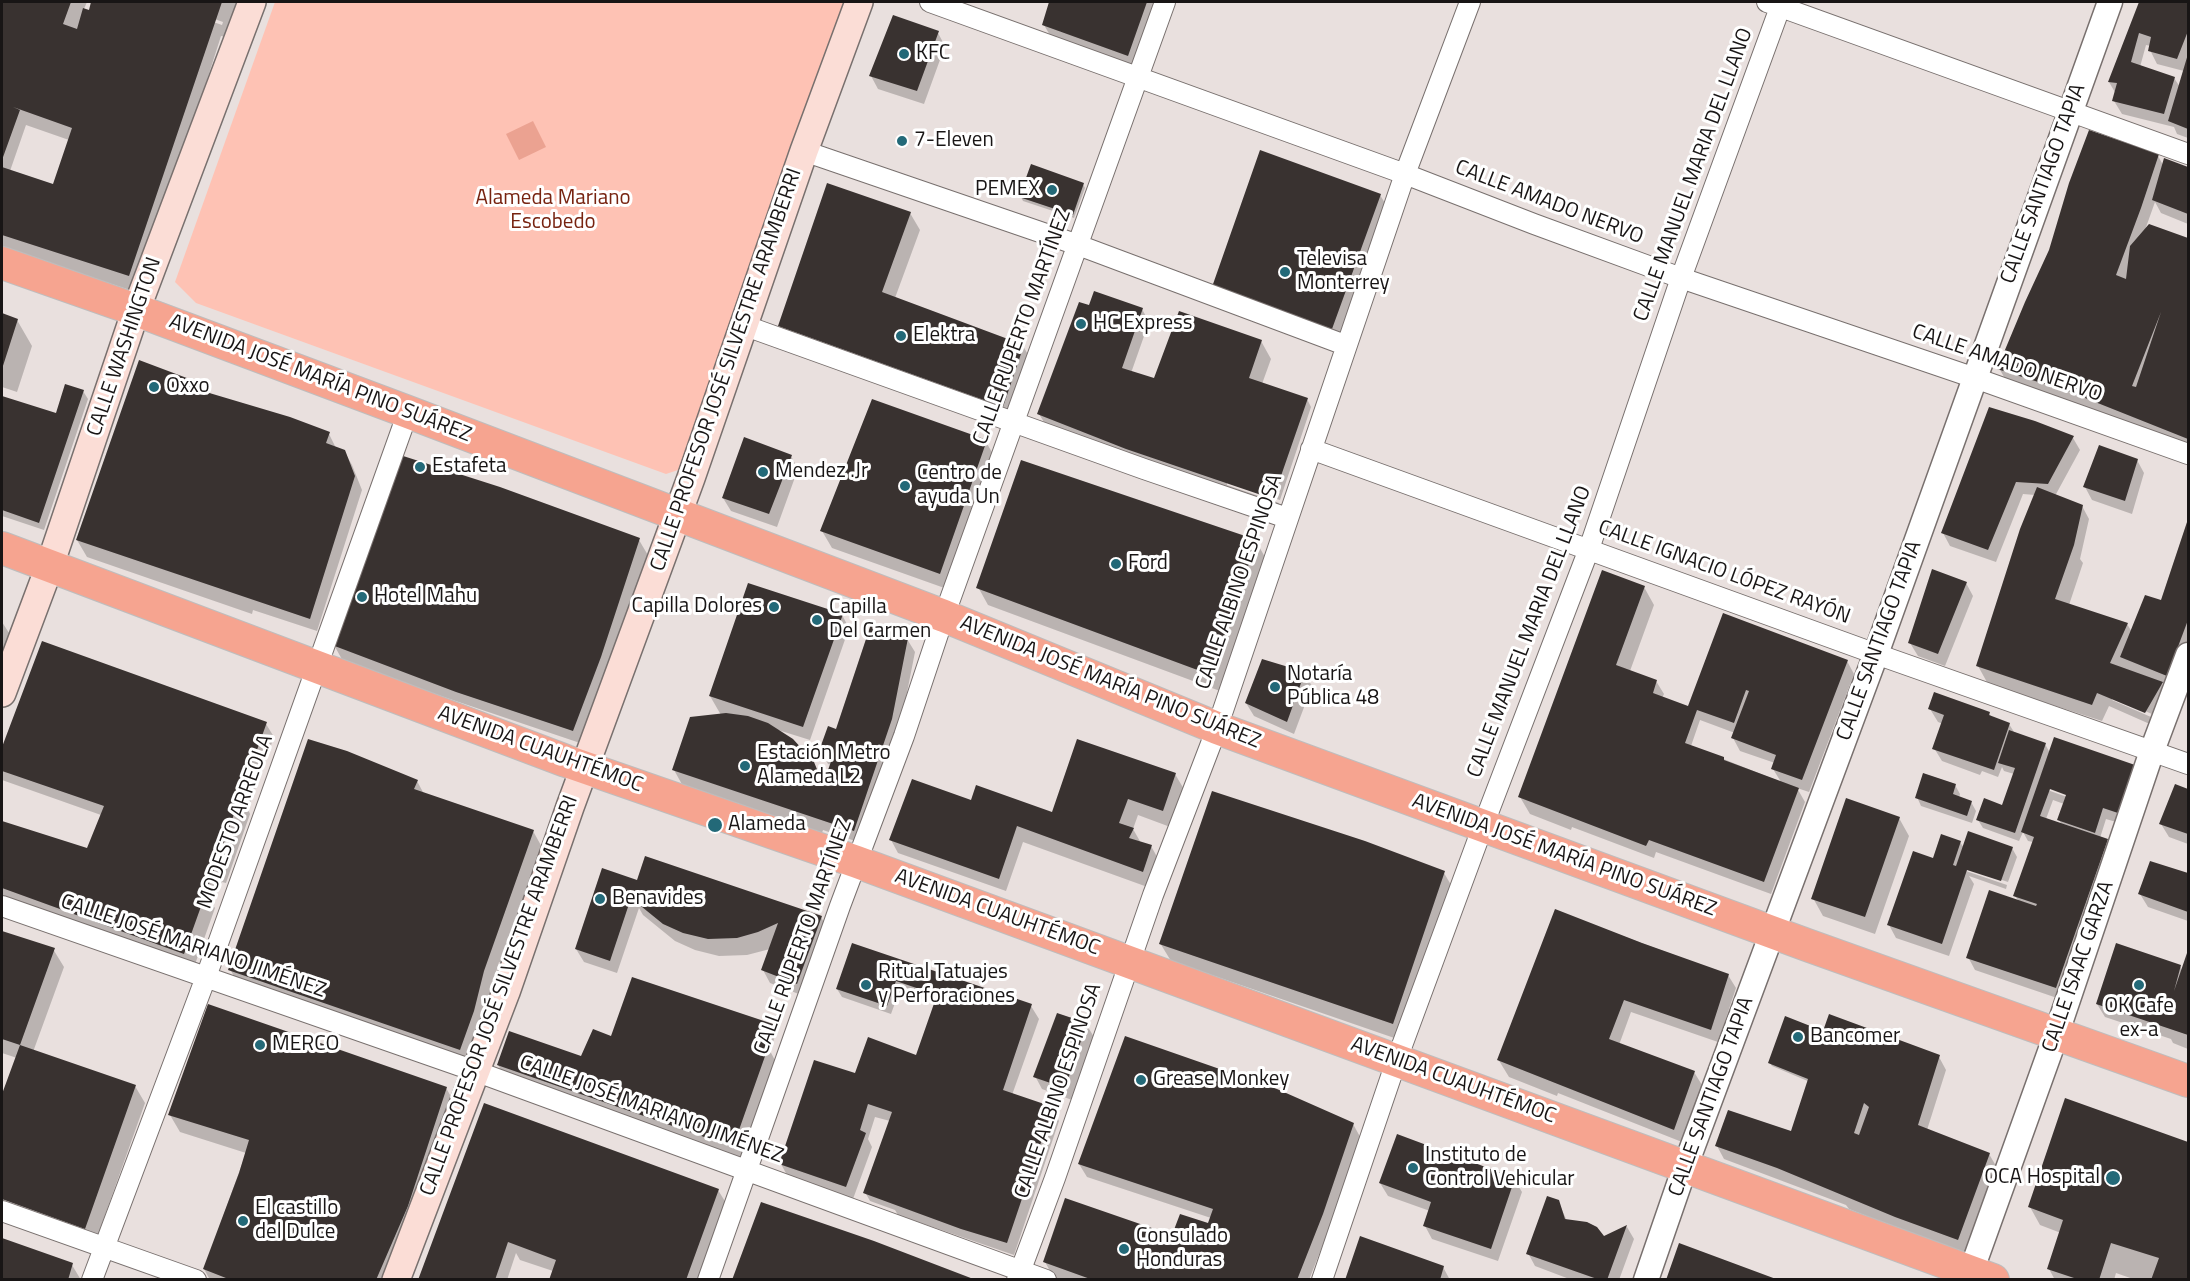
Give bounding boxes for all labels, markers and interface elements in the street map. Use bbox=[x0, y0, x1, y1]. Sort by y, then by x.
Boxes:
street label: CALLE MANUEL MARIA DEL LLANO bbox=[1629, 25, 1759, 325]
place label: KFC bbox=[916, 41, 950, 67]
marker: KFC bbox=[897, 47, 911, 61]
street label: CALLE SANTIAGO TAPIA bbox=[1996, 81, 2092, 287]
place label: 7-Eleven bbox=[914, 128, 994, 154]
marker: 7-Eleven bbox=[895, 134, 909, 148]
street label: CALLE AMADO NERVO bbox=[1451, 156, 1647, 250]
street label: CALLE PROFESOR JOSÉ SILVESTRE ARAMBERRI bbox=[646, 165, 808, 575]
place label: PEMEX bbox=[975, 177, 1040, 203]
marker: PEMEX bbox=[1045, 183, 1059, 197]
park label: Alameda Mariano Escobedo bbox=[475, 186, 631, 236]
street label: CALLE RUPERTO MARTÍNEZ bbox=[969, 206, 1077, 448]
place label: Televisa Monterrey bbox=[1297, 247, 1390, 297]
street label: CALLE WASHINGTON bbox=[83, 254, 167, 440]
marker: Televisa Monterrey bbox=[1278, 265, 1292, 279]
street label: AVENIDA JOSÉ MARÍA PINO SUÁREZ bbox=[165, 310, 475, 448]
place label: HC Express bbox=[1093, 311, 1193, 337]
marker: HC Express bbox=[1074, 317, 1088, 331]
street label: CALLE AMADO NERVO bbox=[1909, 320, 2105, 408]
place label: Elektra bbox=[913, 323, 975, 349]
marker: Elektra bbox=[894, 329, 908, 343]
place label: Oxxo bbox=[166, 374, 210, 400]
marker: Oxxo bbox=[147, 380, 161, 394]
place label: Estafeta bbox=[432, 454, 506, 480]
place label: Mendez .Jr bbox=[775, 459, 868, 485]
marker: Estafeta bbox=[413, 460, 427, 474]
place label: Centro de ayuda Un bbox=[917, 461, 1002, 511]
marker: Mendez .Jr bbox=[756, 465, 770, 479]
street label: CALLE ALBINO ESPINOSA bbox=[1191, 471, 1289, 693]
marker: Centro de ayuda Un bbox=[898, 479, 912, 493]
street label: CALLE MANUEL MARIA DEL LLANO bbox=[1463, 483, 1597, 781]
street label: CALLE IGNACIO LÓPEZ RAYÓN bbox=[1595, 516, 1853, 630]
street label: CALLE SANTIAGO TAPIA bbox=[1832, 538, 1928, 744]
place label: Ford bbox=[1128, 551, 1168, 577]
marker: Ford bbox=[1109, 557, 1123, 571]
place label: Hotel Mahu bbox=[374, 584, 477, 610]
marker: Hotel Mahu bbox=[355, 590, 369, 604]
place label: Capilla Dolores bbox=[632, 594, 762, 620]
place label: Capilla Del Carmen bbox=[829, 595, 931, 645]
marker: Capilla Dolores bbox=[767, 600, 781, 614]
street label: AVENIDA JOSÉ MARÍA PINO SUÁREZ bbox=[956, 611, 1264, 755]
marker: Capilla Del Carmen bbox=[810, 613, 824, 627]
place label: Notaría Pública 48 bbox=[1287, 662, 1379, 712]
marker: Notaría Pública 48 bbox=[1268, 680, 1282, 694]
street label: AVENIDA CUAUHTÉMOC bbox=[434, 701, 646, 799]
street label: MODESTO ARREOLA bbox=[193, 732, 279, 912]
place label: Estación Metro Alameda L2 bbox=[757, 741, 891, 791]
marker: Estación Metro Alameda L2 bbox=[738, 759, 752, 773]
street label: AVENIDA JOSÉ MARÍA PINO SUÁREZ bbox=[1408, 789, 1720, 923]
street label: CALLE PROFESOR JOSÉ SILVESTRE ARAMBERRI bbox=[416, 792, 584, 1200]
place label: Alameda bbox=[728, 812, 806, 838]
marker: Alameda bbox=[706, 816, 724, 834]
street label: CALLE RUPERTO MARTÍNEZ bbox=[750, 816, 858, 1058]
street label: AVENIDA CUAUHTÉMOC bbox=[891, 864, 1103, 962]
street label: CALLE ISAAC GARZA bbox=[2038, 878, 2120, 1056]
place label: Benavides bbox=[612, 886, 703, 912]
street label: CALLE JOSÉ MARIANO JIMÉNEZ bbox=[57, 890, 329, 1004]
marker: Benavides bbox=[593, 892, 607, 906]
place label: Ritual Tatuajes y Perforaciones bbox=[878, 960, 1015, 1010]
marker: Ritual Tatuajes y Perforaciones bbox=[859, 978, 873, 992]
marker: OK Cafe ex-a bbox=[2132, 978, 2146, 992]
street label: CALLE ALBINO ESPINOSA bbox=[1010, 980, 1108, 1202]
street label: CALLE SANTIAGO TAPIA bbox=[1664, 994, 1760, 1200]
place label: OK Cafe ex-a bbox=[2104, 994, 2174, 1044]
place label: Bancomer bbox=[1810, 1024, 1900, 1050]
marker: Bancomer bbox=[1791, 1030, 1805, 1044]
place label: MERCO bbox=[272, 1032, 339, 1058]
street label: AVENIDA CUAUHTÉMOC bbox=[1347, 1032, 1559, 1130]
marker: MERCO bbox=[253, 1038, 267, 1052]
street label: CALLE JOSÉ MARIANO JIMÉNEZ bbox=[516, 1050, 786, 1170]
place label: Grease Monkey bbox=[1153, 1067, 1289, 1093]
marker: Grease Monkey bbox=[1134, 1073, 1148, 1087]
place label: Instituto de Control Vehicular bbox=[1425, 1143, 1574, 1193]
marker: Instituto de Control Vehicular bbox=[1406, 1161, 1420, 1175]
place label: OCA Hospital bbox=[1984, 1165, 2100, 1191]
marker: OCA Hospital bbox=[2104, 1169, 2122, 1187]
place label: El castillo del Dulce bbox=[255, 1196, 338, 1246]
marker: El castillo del Dulce bbox=[236, 1214, 250, 1228]
place label: Consulado Honduras bbox=[1136, 1224, 1228, 1274]
marker: Consulado Honduras bbox=[1117, 1242, 1131, 1256]

